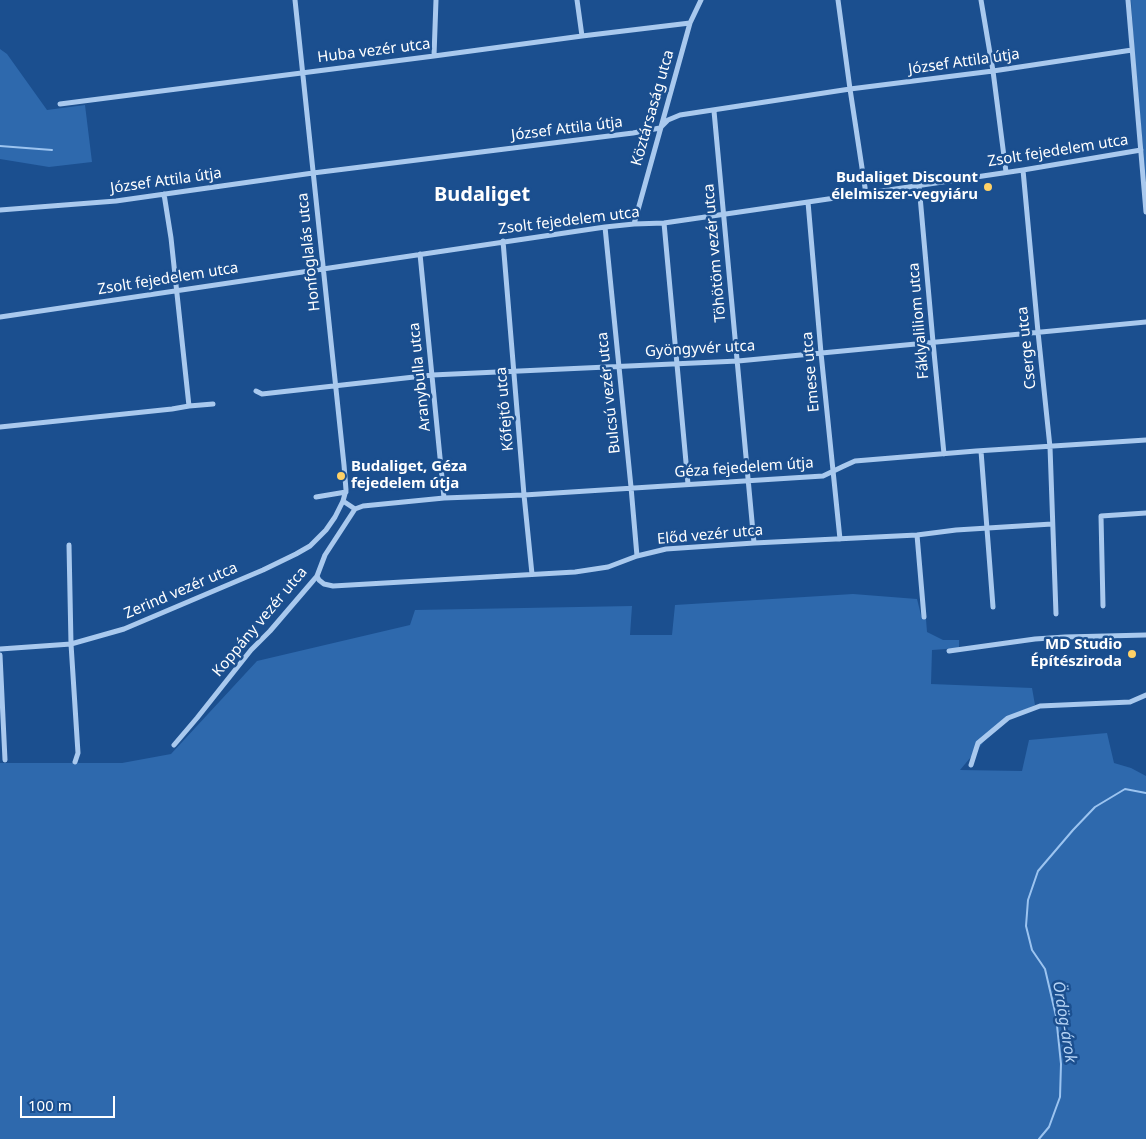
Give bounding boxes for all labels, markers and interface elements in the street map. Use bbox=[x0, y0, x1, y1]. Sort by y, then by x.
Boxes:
street label: Huba vezér utca bbox=[316, 35, 432, 67]
street label: József Attila útja bbox=[907, 45, 1021, 79]
street label: Köztársaság utca bbox=[628, 48, 678, 168]
street label: József Attila útja bbox=[510, 113, 624, 145]
street label: Zsolt fejedelem utca bbox=[986, 131, 1130, 171]
street label: József Attila útja bbox=[109, 164, 223, 198]
place label: Budaliget Discount élelmiszer-vegyiáru bbox=[831, 169, 978, 204]
marker: Budaliget Discount élelmiszer-vegyiáru bbox=[982, 181, 994, 193]
district label: Budaliget bbox=[434, 183, 530, 207]
street label: Töhötöm vezér utca bbox=[700, 183, 730, 323]
street label: Honfoglalás utca bbox=[294, 192, 324, 312]
street label: Zsolt fejedelem utca bbox=[497, 203, 641, 239]
street label: Zsolt fejedelem utca bbox=[96, 259, 240, 299]
street label: Fáklyaliliom utca bbox=[905, 262, 933, 380]
street label: Cserge utca bbox=[1014, 306, 1040, 390]
street label: Aranybulla utca bbox=[405, 322, 435, 432]
street label: Bulcsú vezér utca bbox=[594, 331, 624, 455]
street label: Emese utca bbox=[799, 331, 823, 413]
street label: Gyöngyvér utca bbox=[644, 337, 756, 361]
street label: Kőfejtő utca bbox=[492, 366, 518, 452]
street label: Géza fejedelem útja bbox=[674, 454, 814, 482]
place label: Budaliget, Géza fejedelem útja bbox=[351, 458, 467, 493]
marker: Budaliget, Géza fejedelem útja bbox=[335, 470, 347, 482]
street label: Előd vezér utca bbox=[656, 521, 764, 549]
street label: Zerind vezér utca bbox=[122, 559, 240, 623]
street label: Koppány vezér utca bbox=[209, 563, 311, 681]
place label: MD Studio Építésziroda bbox=[1031, 636, 1122, 671]
marker: MD Studio Építésziroda bbox=[1126, 648, 1138, 660]
water label: Ördög-árok bbox=[1048, 980, 1080, 1064]
scale bar bbox=[22, 1086, 118, 1118]
text: 100 m bbox=[28, 1095, 72, 1115]

